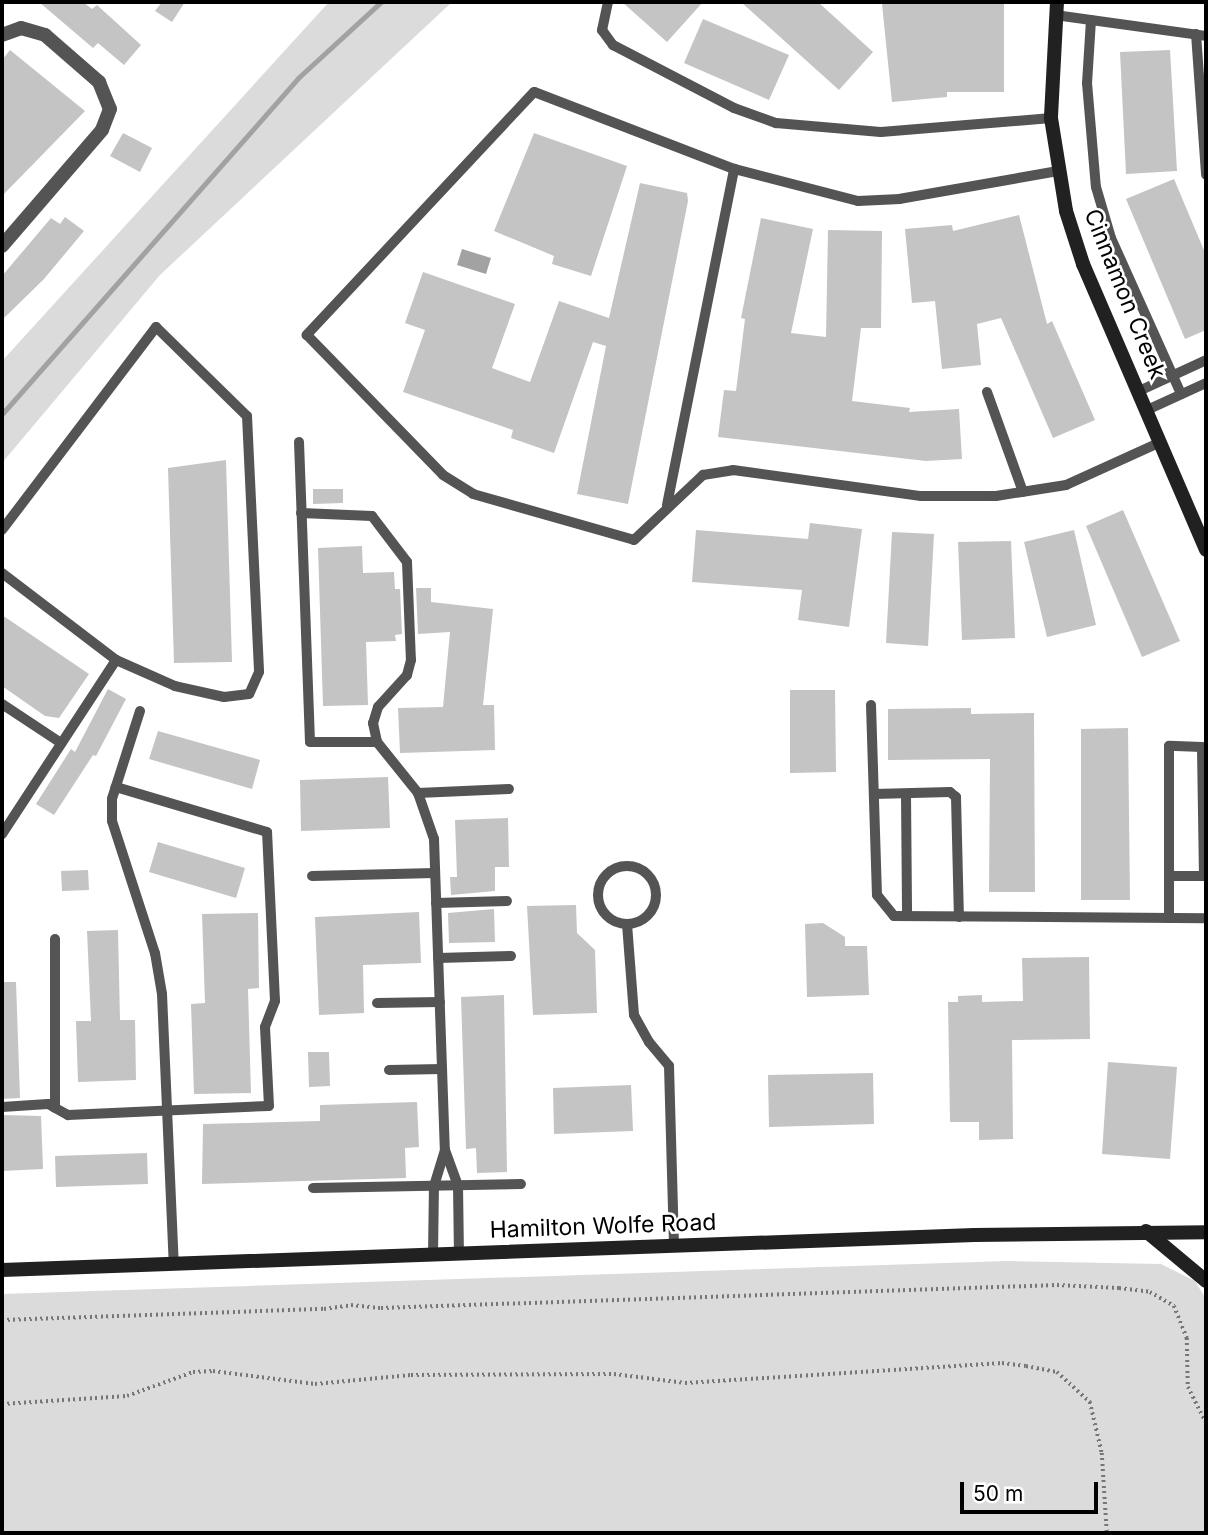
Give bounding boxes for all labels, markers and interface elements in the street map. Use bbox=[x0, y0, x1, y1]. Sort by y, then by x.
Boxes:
street label: Cinnamon Creek bbox=[1078, 205, 1172, 383]
street label: Hamilton Wolfe Road bbox=[489, 1208, 717, 1244]
scale bar bbox=[963, 1468, 1101, 1512]
text: 50 m bbox=[973, 1481, 1023, 1506]

